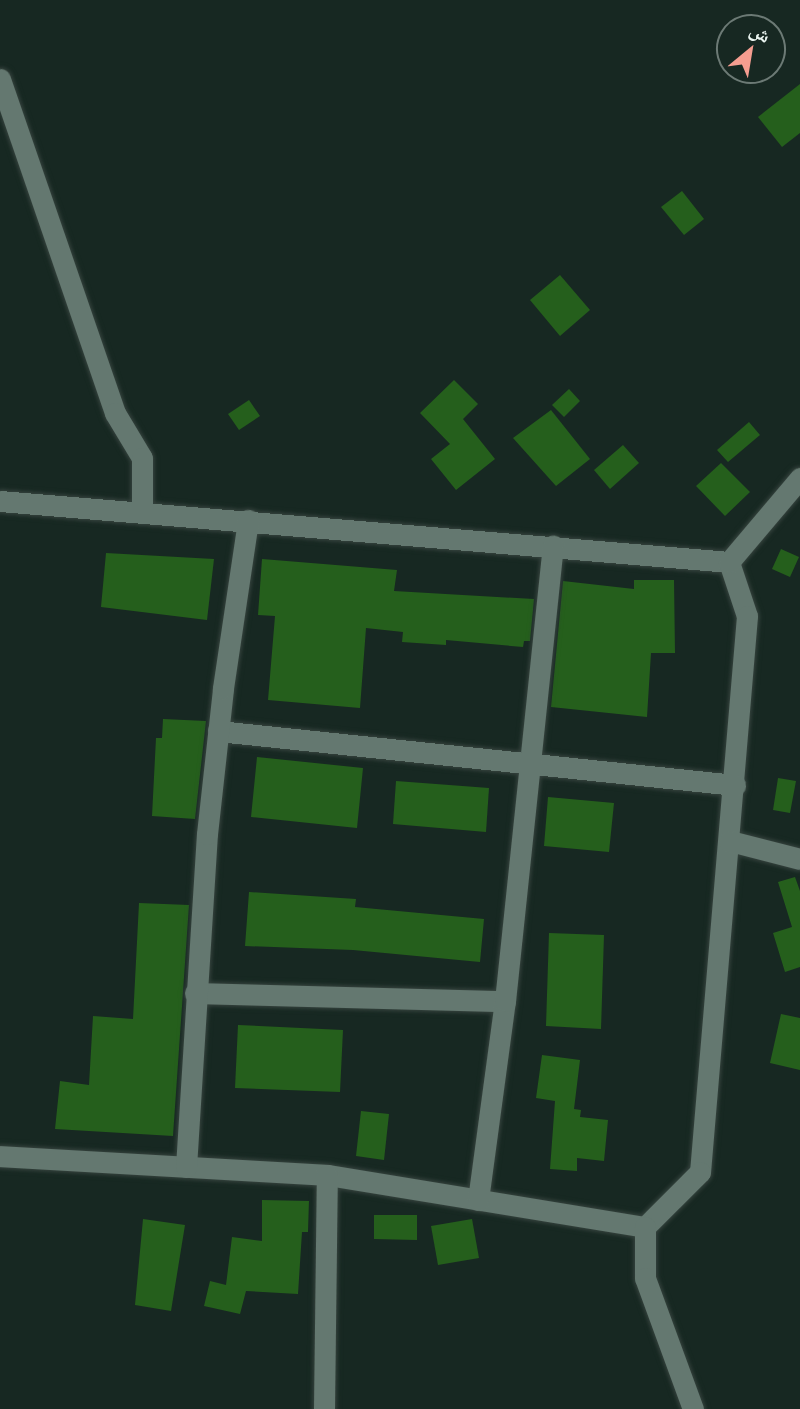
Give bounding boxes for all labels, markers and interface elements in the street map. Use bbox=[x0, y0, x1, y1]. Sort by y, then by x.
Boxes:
north arrow bbox=[716, 14, 786, 84]
text: ش bbox=[746, 17, 775, 47]

